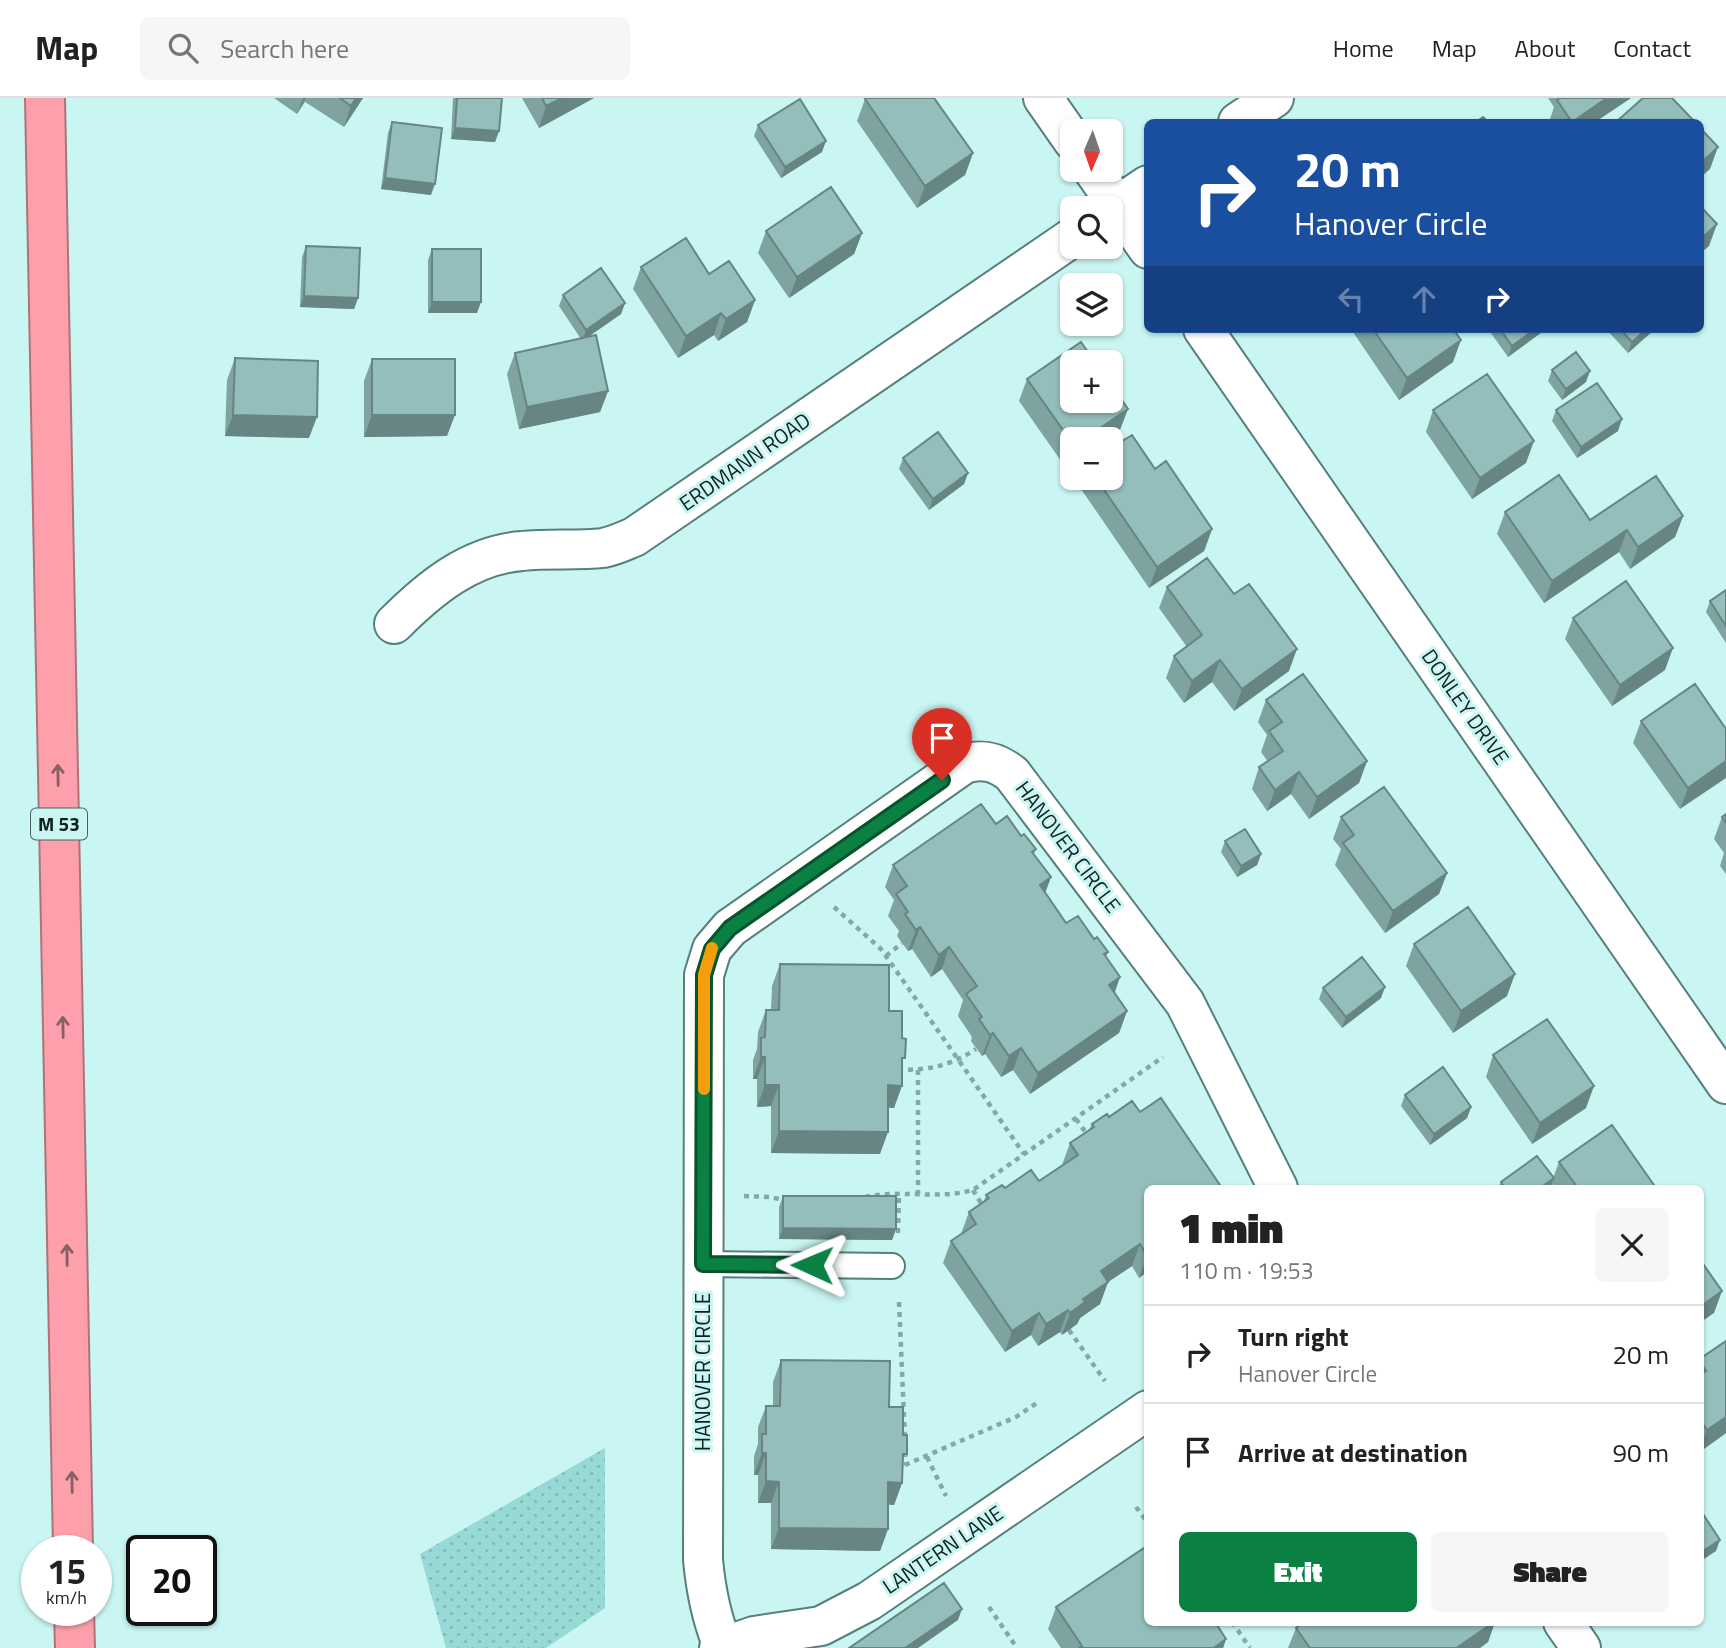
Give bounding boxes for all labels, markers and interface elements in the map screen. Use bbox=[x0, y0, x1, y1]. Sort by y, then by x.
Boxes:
search box bbox=[140, 17, 630, 80]
text: Map bbox=[35, 23, 98, 73]
icon: search bbox=[164, 29, 202, 67]
text: Search here bbox=[220, 29, 349, 68]
text: Home bbox=[1333, 30, 1394, 66]
text: Map bbox=[1432, 30, 1477, 66]
text: About bbox=[1515, 30, 1575, 66]
text: Contact bbox=[1613, 30, 1691, 66]
north arrow bbox=[1060, 119, 1124, 182]
map controls bbox=[1060, 119, 1123, 490]
text: 20 m bbox=[1294, 131, 1401, 206]
icon: right bbox=[1179, 147, 1270, 238]
button: search bbox=[1060, 196, 1123, 259]
text: Hanover Circle bbox=[1294, 199, 1487, 247]
button: layers bbox=[1060, 273, 1123, 336]
icon: left bbox=[1332, 280, 1370, 318]
icon: ahead bbox=[1405, 280, 1443, 318]
icon: right bbox=[1478, 280, 1516, 318]
button: + bbox=[1060, 350, 1123, 413]
street label: ERDMANN ROAD bbox=[672, 404, 817, 518]
button: − bbox=[1060, 427, 1123, 490]
street label: DONLEY DRIVE bbox=[1414, 642, 1518, 771]
pin bbox=[912, 708, 972, 780]
icon: arrive bbox=[923, 719, 961, 757]
one-way arrow bbox=[51, 764, 65, 787]
street label: HANOVER CIRCLE bbox=[1008, 773, 1129, 919]
road number: M 53 bbox=[31, 808, 87, 839]
one-way arrow bbox=[56, 1016, 70, 1039]
text: 1 min bbox=[1179, 1195, 1283, 1259]
button: close bbox=[1595, 1208, 1669, 1282]
position arrow bbox=[775, 1228, 849, 1302]
one-way arrow bbox=[61, 1244, 74, 1267]
text: 110 m · 19:53 bbox=[1179, 1253, 1314, 1288]
street label: HANOVER CIRCLE bbox=[686, 1293, 718, 1451]
text: Turn right bbox=[1238, 1317, 1349, 1356]
icon: right bbox=[1179, 1335, 1217, 1373]
text: 20 m bbox=[1612, 1335, 1669, 1374]
text: Hanover Circle bbox=[1238, 1356, 1377, 1391]
icon: arrive bbox=[1179, 1433, 1217, 1471]
text: Arrive at destination bbox=[1238, 1433, 1468, 1472]
text: 90 m bbox=[1612, 1433, 1669, 1472]
one-way arrow bbox=[65, 1471, 79, 1494]
street label: LANTERN LANE bbox=[876, 1497, 1009, 1601]
button: Exit bbox=[1179, 1532, 1417, 1612]
button: Share bbox=[1431, 1532, 1669, 1612]
speed limit sign: 20 bbox=[126, 1535, 217, 1626]
text: 15 bbox=[47, 1544, 86, 1598]
text: km/h bbox=[46, 1584, 87, 1611]

